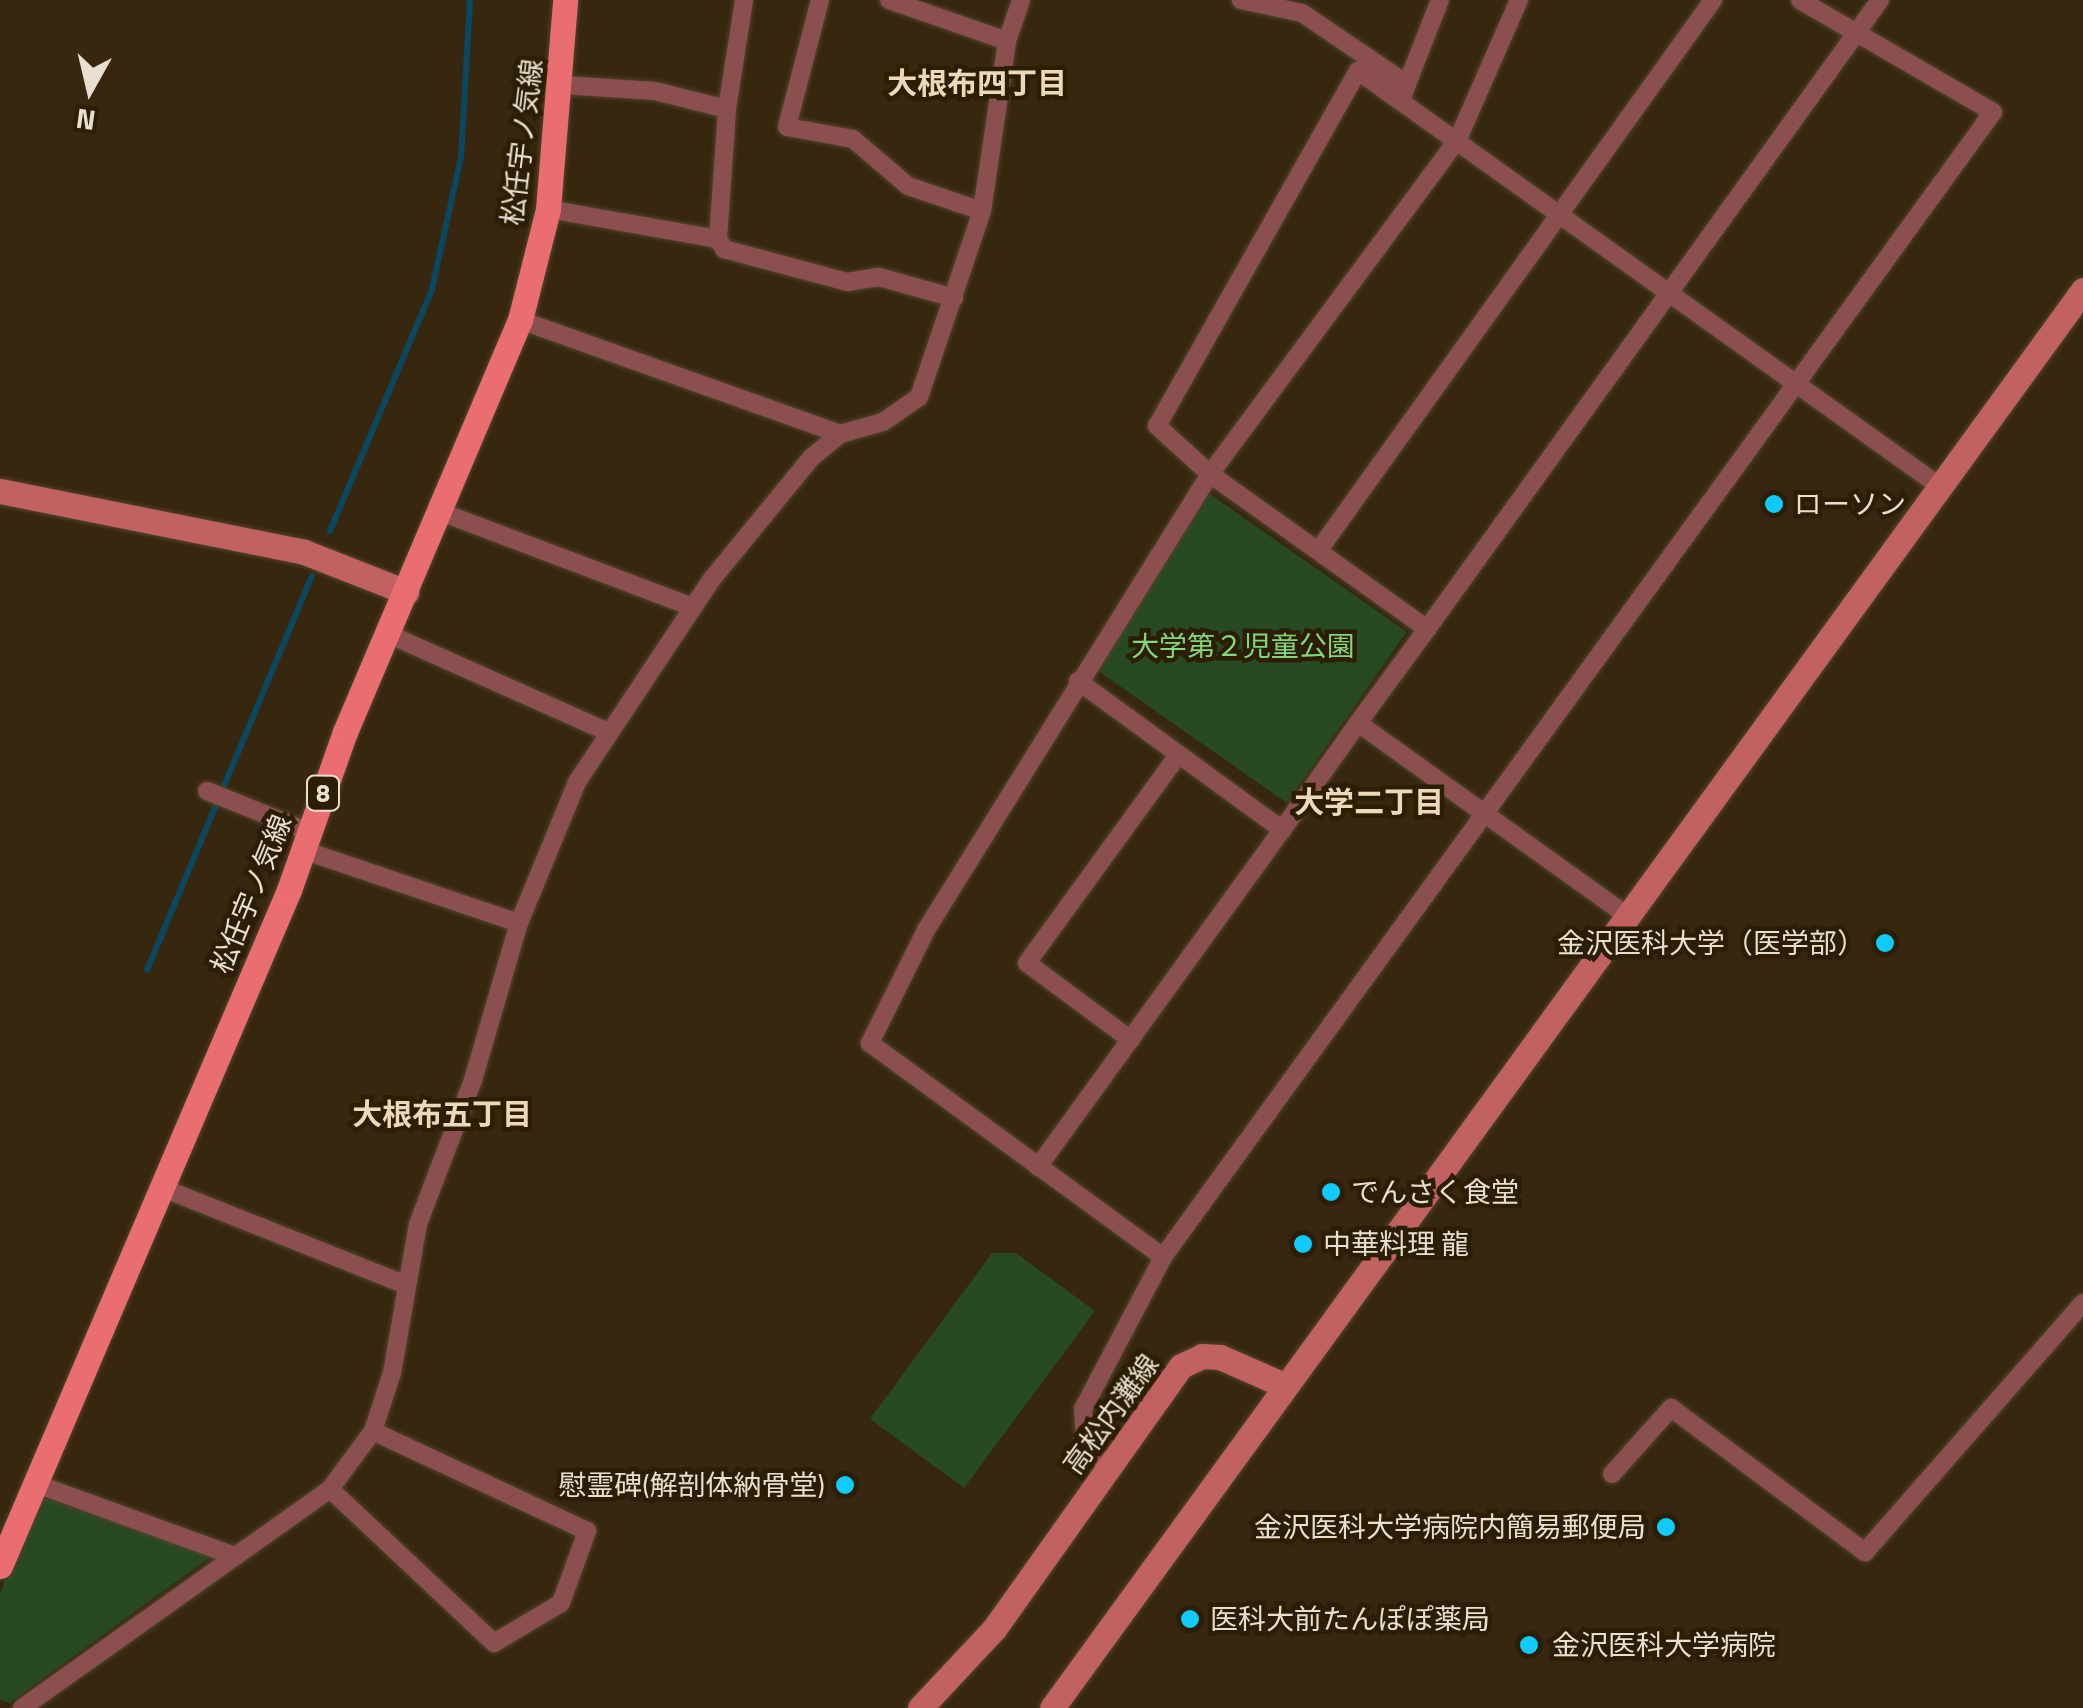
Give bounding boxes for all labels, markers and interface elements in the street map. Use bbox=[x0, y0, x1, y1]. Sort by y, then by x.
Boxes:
north arrow bbox=[40, 40, 140, 140]
street label: 松任宇ノ気線 bbox=[495, 57, 549, 227]
district label: 大根布四丁目 bbox=[887, 65, 1067, 101]
text: N bbox=[73, 98, 98, 143]
place label: ローソン bbox=[1794, 487, 1906, 521]
marker: ローソン bbox=[1763, 493, 1785, 515]
park label: 大学第２児童公園 bbox=[1131, 629, 1355, 663]
road number: 8 bbox=[306, 773, 340, 813]
district label: 大学二丁目 bbox=[1294, 784, 1444, 820]
street label: 松任宇ノ気線 bbox=[204, 810, 298, 978]
place label: 金沢医科大学（医学部） bbox=[1557, 926, 1865, 960]
marker: 金沢医科大学（医学部） bbox=[1874, 932, 1896, 954]
district label: 大根布五丁目 bbox=[352, 1096, 532, 1132]
place label: でんさく食堂 bbox=[1351, 1175, 1519, 1209]
marker: でんさく食堂 bbox=[1320, 1181, 1342, 1203]
place label: 中華料理 龍 bbox=[1323, 1227, 1469, 1261]
marker: 中華料理 龍 bbox=[1292, 1233, 1314, 1255]
street label: 高松内灘線 bbox=[1056, 1347, 1166, 1481]
place label: 慰霊碑(解剖体納骨堂) bbox=[558, 1468, 825, 1502]
marker: 慰霊碑(解剖体納骨堂) bbox=[834, 1474, 856, 1496]
place label: 金沢医科大学病院内簡易郵便局 bbox=[1254, 1510, 1646, 1544]
marker: 金沢医科大学病院内簡易郵便局 bbox=[1655, 1516, 1677, 1538]
place label: 医科大前たんぽぽ薬局 bbox=[1210, 1602, 1490, 1636]
marker: 医科大前たんぽぽ薬局 bbox=[1179, 1608, 1201, 1630]
place label: 金沢医科大学病院 bbox=[1552, 1628, 1776, 1662]
marker: 金沢医科大学病院 bbox=[1516, 1632, 1542, 1658]

